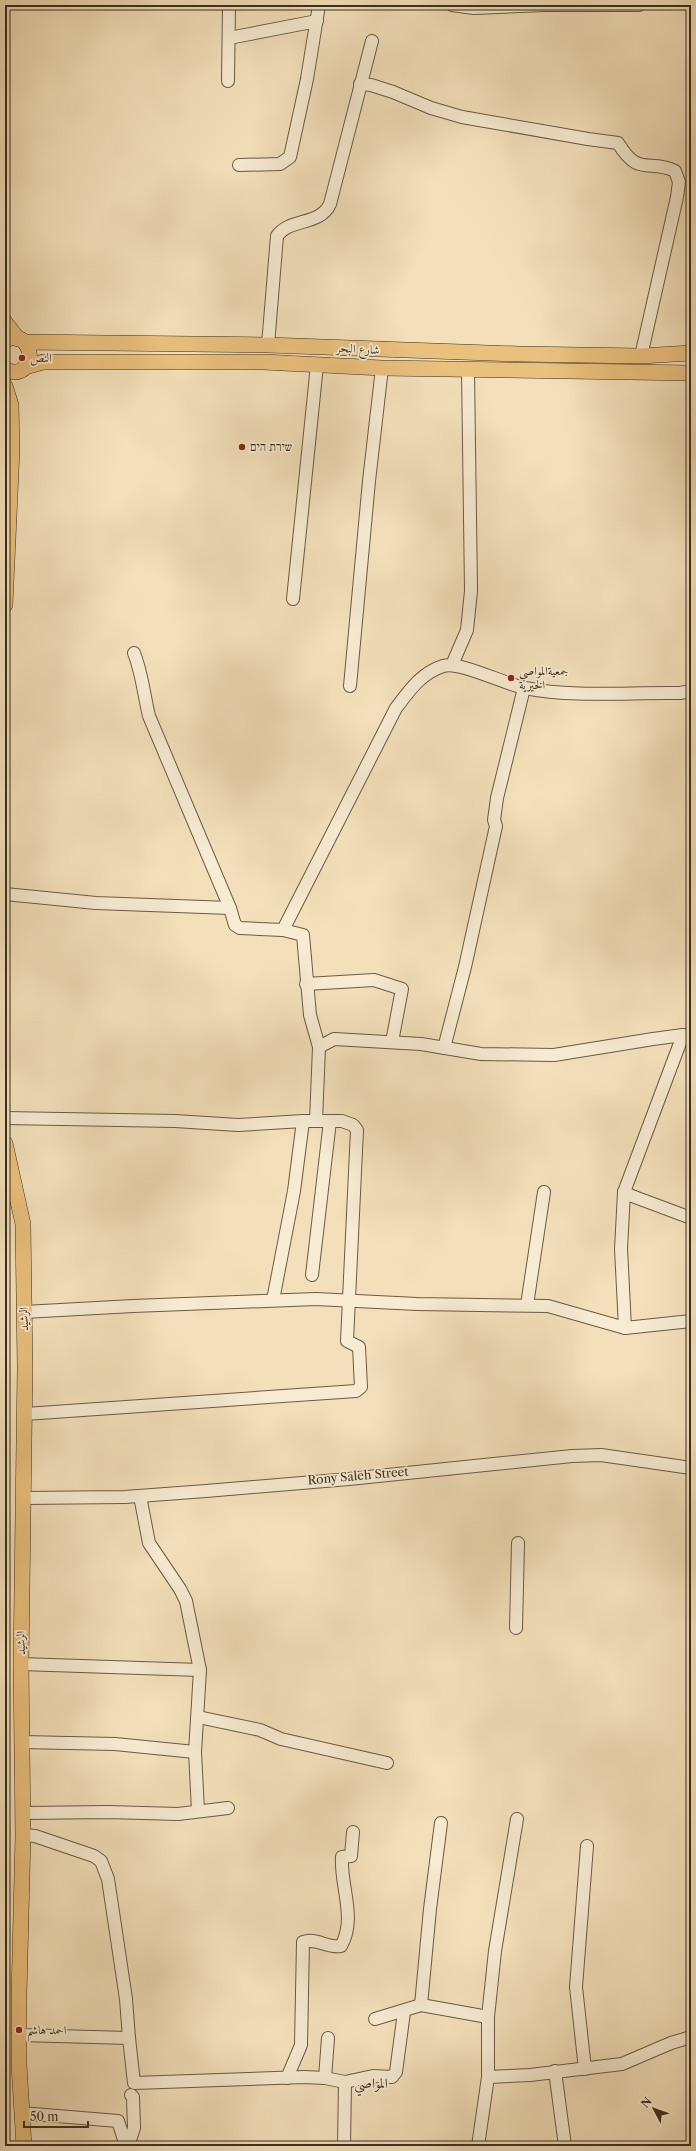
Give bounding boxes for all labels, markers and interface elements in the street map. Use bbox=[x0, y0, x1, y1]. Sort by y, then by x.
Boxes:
street label: شارع البحر bbox=[334, 340, 380, 361]
place label: النص bbox=[30, 350, 52, 366]
marker: النص bbox=[17, 353, 27, 363]
place label: שירת הים bbox=[250, 439, 292, 454]
marker: שירת הים bbox=[237, 442, 247, 452]
place label: جمعيةالمواصي الخيرية bbox=[519, 663, 568, 693]
marker: جمعيةالمواصي الخيرية bbox=[506, 673, 516, 683]
street label: الرشيد bbox=[16, 1306, 31, 1331]
street label: Rony Saleh Street bbox=[307, 1464, 410, 1487]
street label: الرشيد bbox=[13, 1631, 28, 1655]
place label: احمد هاشم bbox=[27, 2022, 67, 2042]
marker: احمد هاشم bbox=[14, 2025, 24, 2035]
district label: المواصي bbox=[354, 2074, 388, 2097]
north arrow bbox=[634, 2089, 674, 2129]
text: N bbox=[638, 2094, 655, 2111]
scale bar bbox=[24, 2103, 88, 2129]
text: 50 m bbox=[30, 2109, 59, 2124]

